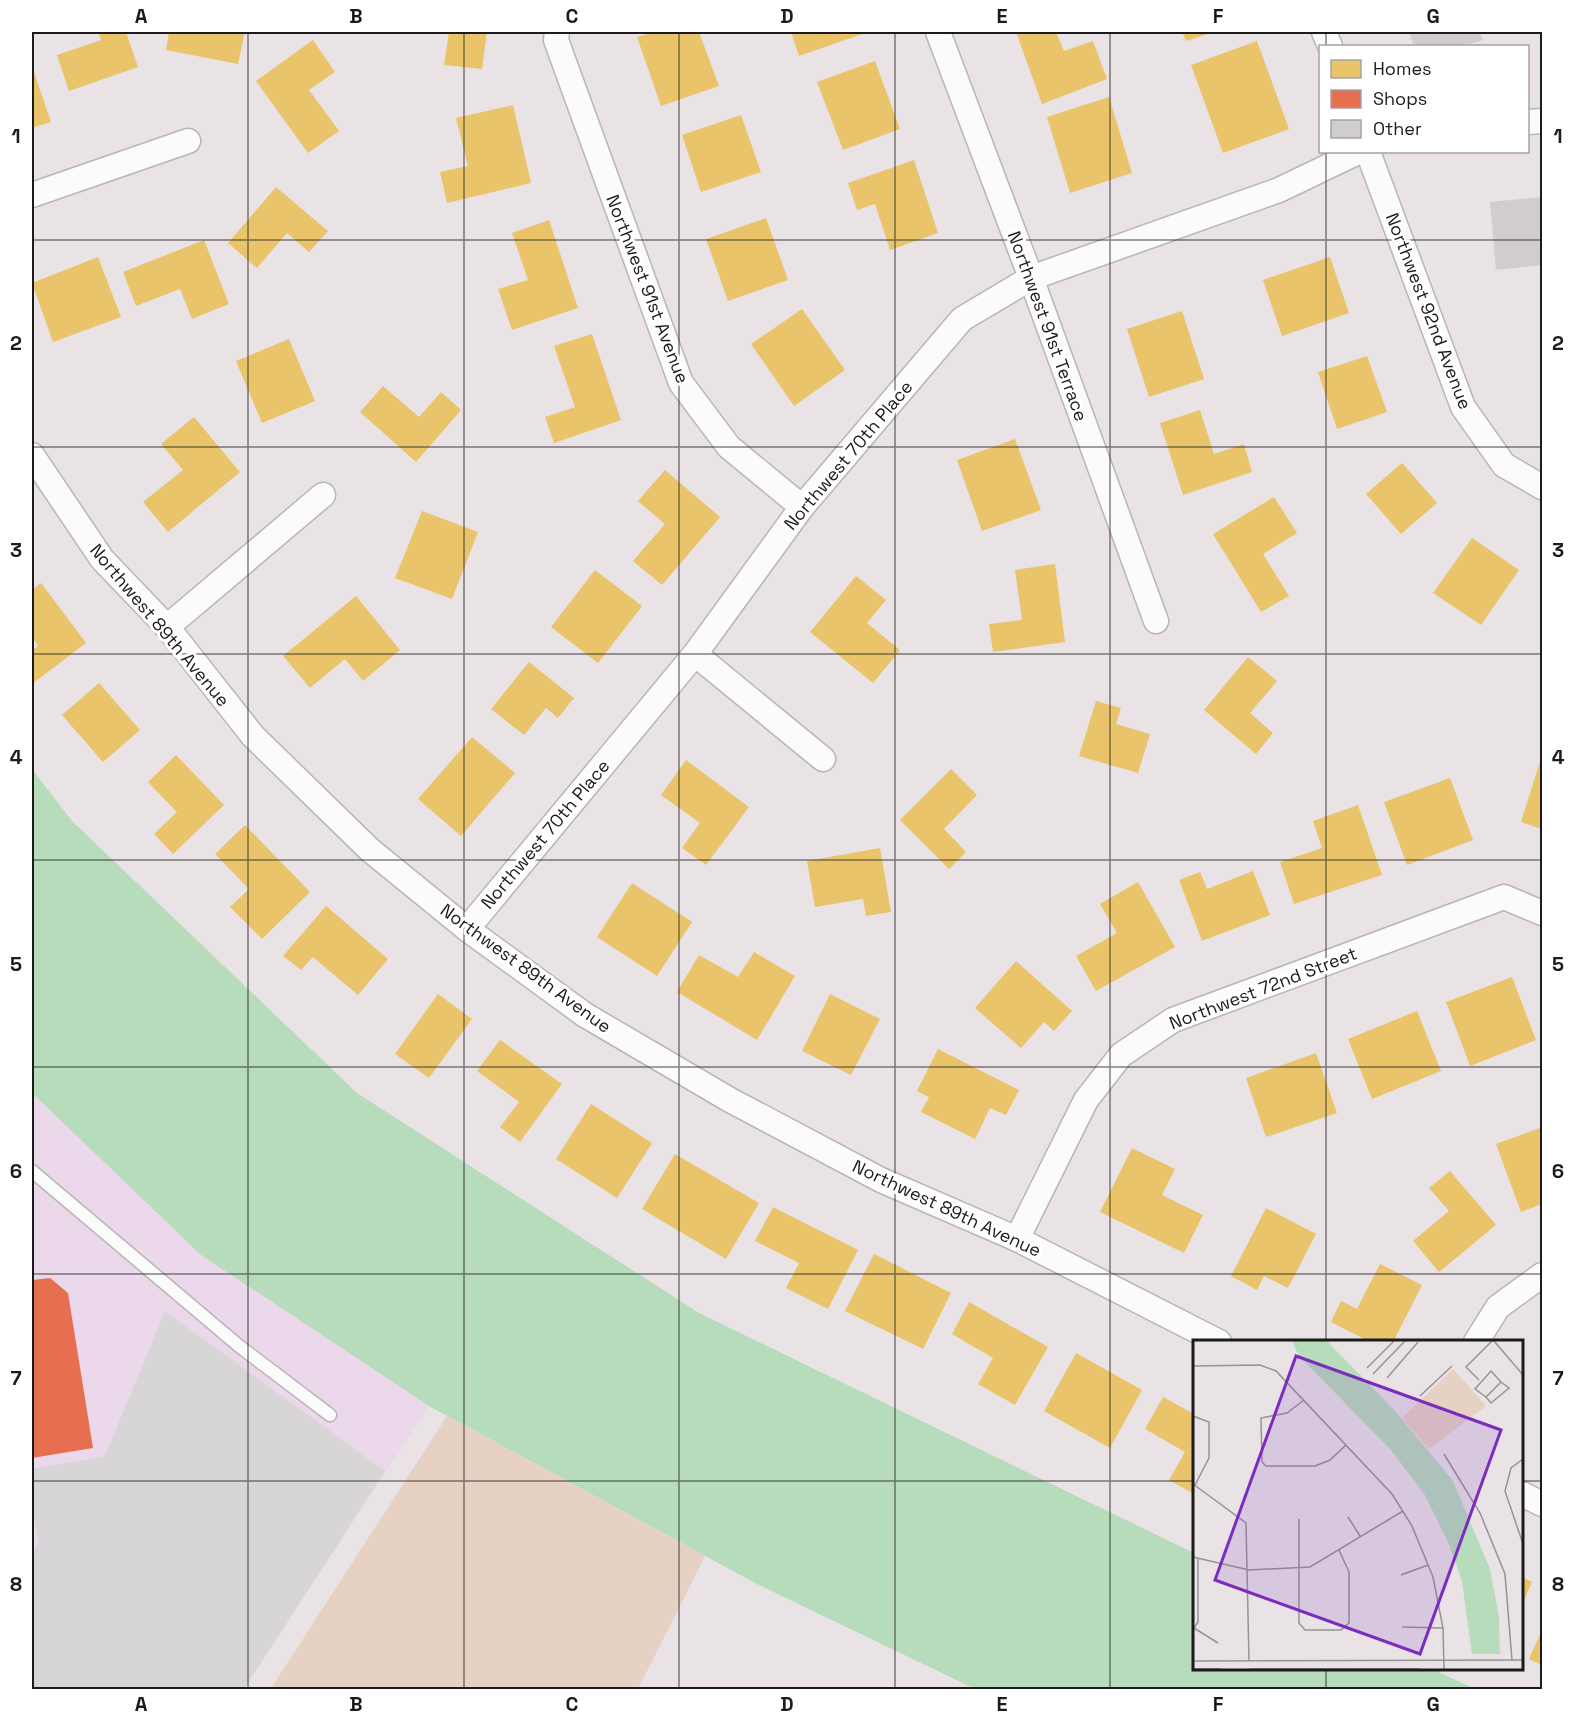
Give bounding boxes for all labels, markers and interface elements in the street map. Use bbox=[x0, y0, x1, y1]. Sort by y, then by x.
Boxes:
text: A bbox=[135, 3, 148, 29]
text: B bbox=[349, 3, 363, 29]
text: C bbox=[566, 3, 579, 29]
text: D bbox=[780, 3, 794, 29]
text: E bbox=[996, 3, 1008, 29]
text: F bbox=[1213, 3, 1224, 29]
text: G bbox=[1426, 3, 1440, 29]
legend bbox=[1319, 45, 1529, 153]
text: Homes bbox=[1373, 57, 1432, 80]
text: Shops bbox=[1373, 87, 1427, 110]
text: Other bbox=[1373, 117, 1422, 140]
text: 1 bbox=[11, 123, 21, 149]
text: 1 bbox=[1553, 123, 1563, 149]
street label: Northwest 91st Avenue bbox=[601, 191, 695, 387]
street label: Northwest 92nd Avenue bbox=[1381, 209, 1477, 413]
street label: Northwest 91st Terrace bbox=[1003, 228, 1093, 424]
text: 2 bbox=[10, 330, 22, 356]
text: 2 bbox=[1552, 330, 1564, 356]
street label: Northwest 70th Place bbox=[779, 375, 917, 535]
text: 3 bbox=[10, 537, 22, 563]
text: 3 bbox=[1552, 537, 1564, 563]
street label: Northwest 89th Avenue bbox=[85, 539, 235, 711]
text: 4 bbox=[10, 744, 23, 770]
text: 4 bbox=[1552, 744, 1565, 770]
street label: Northwest 70th Place bbox=[476, 754, 614, 914]
street label: Northwest 89th Avenue bbox=[436, 898, 616, 1038]
street label: Northwest 72nd Street bbox=[1166, 942, 1360, 1034]
text: 5 bbox=[10, 951, 22, 977]
text: 5 bbox=[1552, 951, 1564, 977]
street label: Northwest 89th Avenue bbox=[849, 1154, 1045, 1262]
text: 6 bbox=[10, 1158, 22, 1184]
text: 6 bbox=[1552, 1158, 1564, 1184]
inset map bbox=[1193, 1340, 1523, 1670]
text: 7 bbox=[10, 1365, 22, 1391]
text: 7 bbox=[1552, 1365, 1564, 1391]
text: 8 bbox=[10, 1571, 22, 1597]
text: 8 bbox=[1552, 1571, 1564, 1597]
text: A bbox=[135, 1691, 148, 1717]
text: B bbox=[349, 1691, 363, 1717]
text: C bbox=[566, 1691, 579, 1717]
text: D bbox=[780, 1691, 794, 1717]
text: E bbox=[996, 1691, 1008, 1717]
text: F bbox=[1213, 1691, 1224, 1717]
text: G bbox=[1426, 1691, 1440, 1717]

